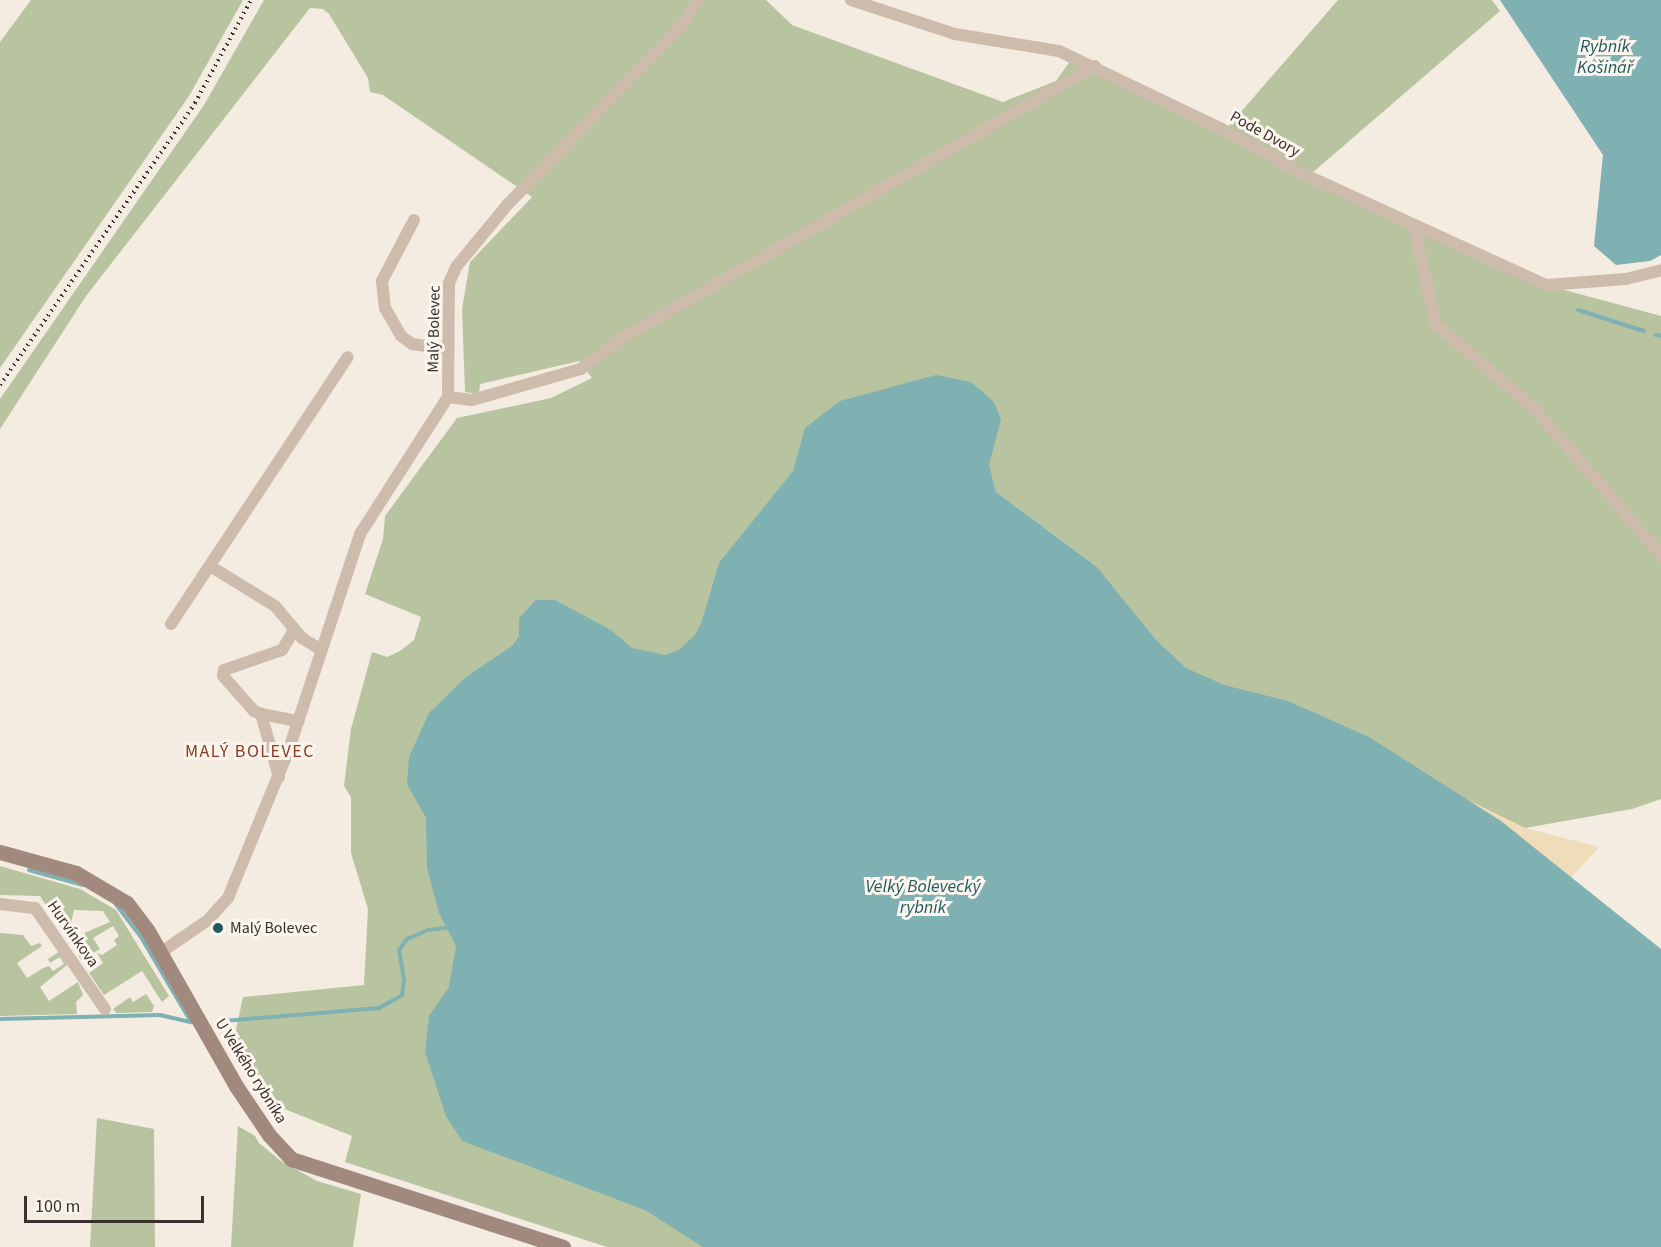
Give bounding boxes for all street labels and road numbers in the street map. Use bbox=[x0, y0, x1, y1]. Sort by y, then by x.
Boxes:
street label: Pode Dvory bbox=[1227, 107, 1303, 161]
street label: Malý Bolevec bbox=[424, 285, 444, 373]
street label: Hurvínkova bbox=[43, 897, 103, 971]
street label: U Velkého rybníka bbox=[211, 1015, 291, 1127]

